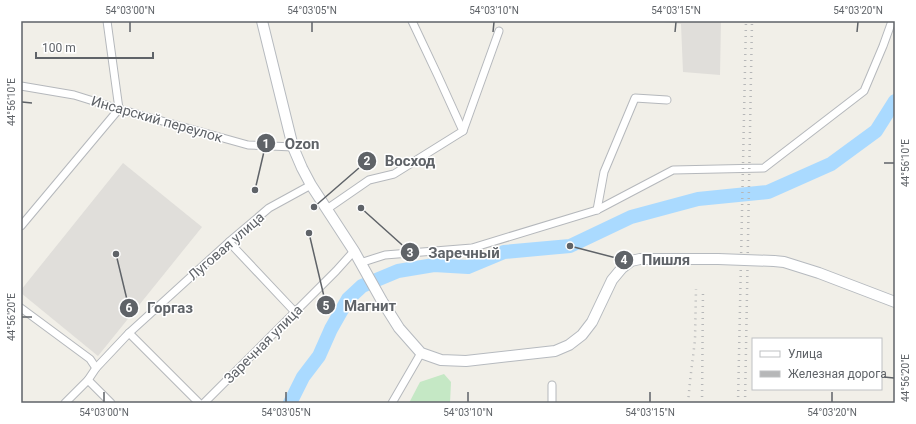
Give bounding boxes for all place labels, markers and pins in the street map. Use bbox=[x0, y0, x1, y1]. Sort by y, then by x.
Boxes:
callout: Ozon bbox=[256, 130, 327, 157]
callout: Восход bbox=[357, 147, 443, 174]
callout: Заречный bbox=[400, 239, 507, 266]
callout: Пишля bbox=[614, 246, 699, 273]
callout: Магнит bbox=[316, 292, 404, 319]
callout: Горгаз bbox=[119, 294, 201, 321]

